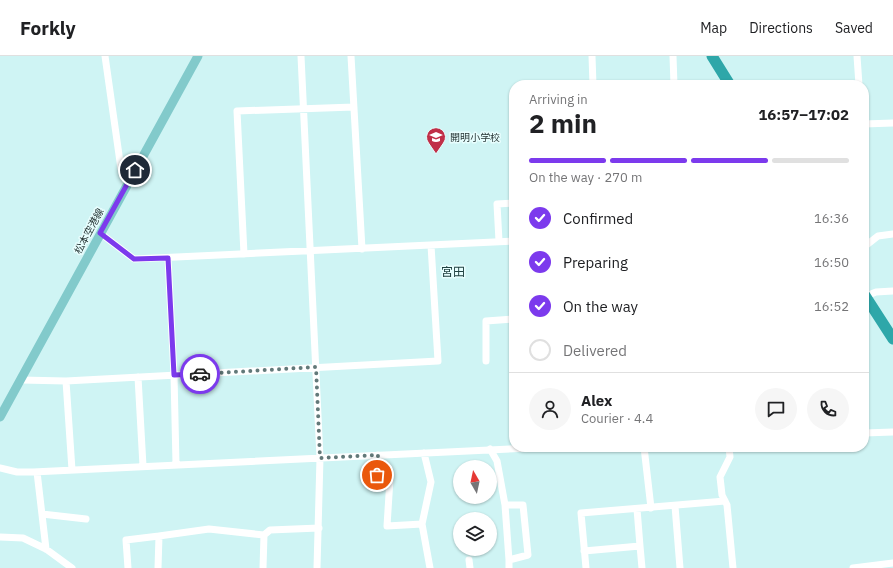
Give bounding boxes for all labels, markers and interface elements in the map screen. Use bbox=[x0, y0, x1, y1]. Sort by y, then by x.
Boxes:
text: Forkly bbox=[20, 16, 76, 40]
text: Map bbox=[700, 19, 727, 37]
text: Directions bbox=[749, 19, 813, 37]
text: Saved bbox=[835, 19, 873, 37]
text: Arriving in bbox=[529, 91, 588, 108]
text: 16:57–17:02 bbox=[758, 105, 849, 124]
text: 2 min bbox=[529, 106, 597, 140]
school or university icon: 開明小学校 bbox=[425, 126, 447, 154]
place label: 開明小学校 bbox=[450, 131, 500, 144]
pin bbox=[118, 153, 152, 187]
icon: home bbox=[124, 159, 146, 181]
text: On the way · 270 m bbox=[529, 169, 642, 186]
street label: 松本空港線 bbox=[72, 206, 106, 256]
icon: check bbox=[529, 207, 551, 229]
text: Confirmed bbox=[563, 209, 633, 228]
text: 16:36 bbox=[814, 210, 849, 227]
icon: check bbox=[529, 251, 551, 273]
text: Preparing bbox=[563, 253, 628, 272]
text: 16:50 bbox=[814, 254, 849, 271]
district label: 宮田 bbox=[441, 264, 465, 279]
icon: check bbox=[529, 295, 551, 317]
text: On the way bbox=[563, 297, 638, 316]
text: 16:52 bbox=[814, 298, 849, 315]
text: Delivered bbox=[563, 341, 627, 360]
courier bbox=[180, 354, 220, 394]
icon: car bbox=[189, 363, 211, 385]
button: person bbox=[529, 388, 571, 430]
button: chat bbox=[755, 388, 797, 430]
button: phone bbox=[807, 388, 849, 430]
text: Alex bbox=[581, 391, 612, 410]
text: Courier · 4.4 bbox=[581, 410, 653, 427]
pin bbox=[360, 458, 394, 492]
north arrow bbox=[453, 460, 497, 504]
map controls bbox=[453, 460, 497, 556]
icon: bag bbox=[366, 464, 388, 486]
button: layers bbox=[453, 512, 497, 556]

